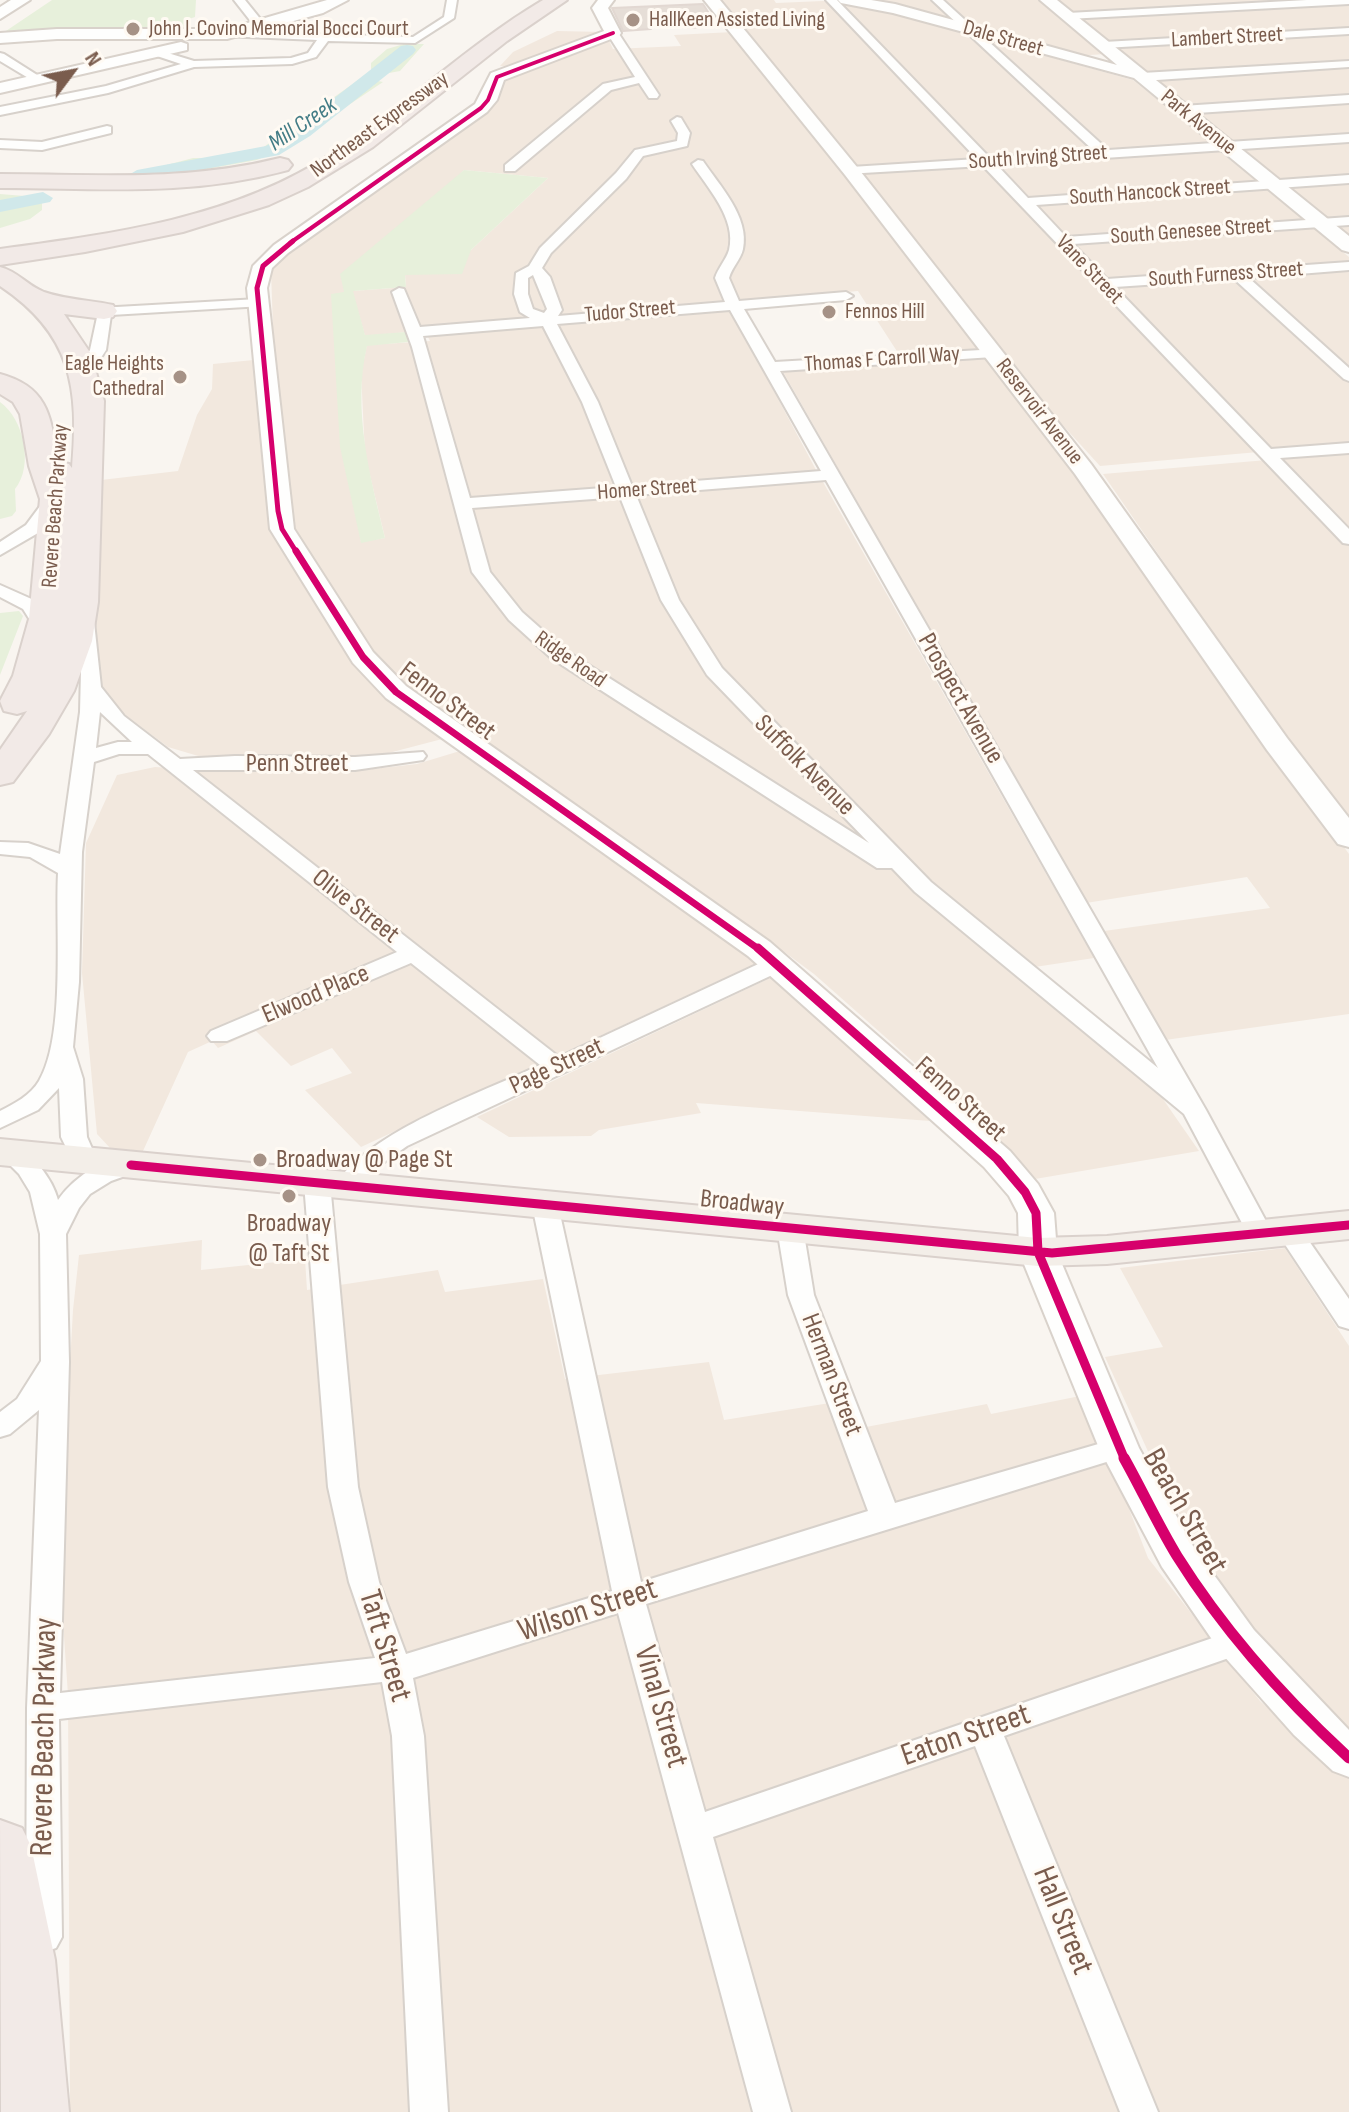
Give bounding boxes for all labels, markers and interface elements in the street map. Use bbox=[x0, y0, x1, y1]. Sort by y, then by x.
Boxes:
place label: HallKeen Assisted Living bbox=[649, 7, 825, 33]
marker: HallKeen Assisted Living bbox=[624, 11, 642, 29]
street label: Dale Street bbox=[960, 15, 1046, 63]
place label: John J. Covino Memorial Bocci Court bbox=[149, 16, 409, 42]
marker: John J. Covino Memorial Bocci Court bbox=[124, 20, 142, 38]
street label: Lambert Street bbox=[1170, 22, 1284, 54]
north arrow bbox=[32, 32, 112, 112]
text: N bbox=[78, 47, 107, 71]
street label: Northeast Expressway bbox=[306, 66, 454, 184]
street label: Park Avenue bbox=[1155, 85, 1241, 161]
water label: Mill Creek bbox=[263, 92, 343, 158]
street label: South Irving Street bbox=[968, 140, 1108, 176]
street label: South Hancock Street bbox=[1069, 174, 1231, 212]
street label: South Genesee Street bbox=[1110, 213, 1272, 251]
street label: Vane Street bbox=[1050, 230, 1128, 310]
street label: South Furness Street bbox=[1148, 256, 1304, 294]
street label: Tudor Street bbox=[583, 295, 677, 329]
place label: Fennos Hill bbox=[845, 299, 925, 325]
marker: Fennos Hill bbox=[820, 303, 838, 321]
street label: Thomas F Carroll Way bbox=[803, 341, 961, 379]
place label: Eagle Heights Cathedral bbox=[65, 351, 164, 402]
street label: Reservoir Avenue bbox=[989, 354, 1089, 470]
marker: Eagle Heights Cathedral bbox=[171, 368, 189, 386]
street label: Revere Beach Parkway bbox=[37, 423, 75, 589]
street label: Homer Street bbox=[596, 473, 698, 507]
street label: Ridge Road bbox=[529, 626, 611, 694]
street label: Prospect Avenue bbox=[910, 628, 1010, 770]
street label: Fenno Street bbox=[393, 656, 501, 748]
street label: Suffolk Avenue bbox=[747, 709, 861, 823]
street label: Penn Street bbox=[246, 748, 348, 780]
street label: Olive Street bbox=[305, 863, 405, 951]
street label: Elwood Place bbox=[258, 959, 374, 1031]
street label: Page Street bbox=[505, 1032, 609, 1102]
street label: Fenno Street bbox=[908, 1051, 1012, 1149]
place label: Broadway @ Page St bbox=[276, 1144, 453, 1176]
marker: Broadway @ Page St bbox=[251, 1151, 269, 1169]
street label: Broadway bbox=[698, 1184, 786, 1224]
marker: Broadway @ Taft St bbox=[280, 1187, 298, 1205]
place label: Broadway @ Taft St bbox=[247, 1208, 331, 1270]
street label: Herman Street bbox=[794, 1310, 868, 1440]
street label: Beach Street bbox=[1133, 1442, 1235, 1582]
street label: Wilson Street bbox=[514, 1571, 662, 1651]
street label: Taft Street bbox=[349, 1586, 419, 1706]
street label: Revere Beach Parkway bbox=[24, 1617, 66, 1857]
street label: Vinal Street bbox=[624, 1642, 696, 1772]
street label: Eaton Street bbox=[896, 1696, 1036, 1776]
street label: Hall Street bbox=[1023, 1861, 1101, 1981]

